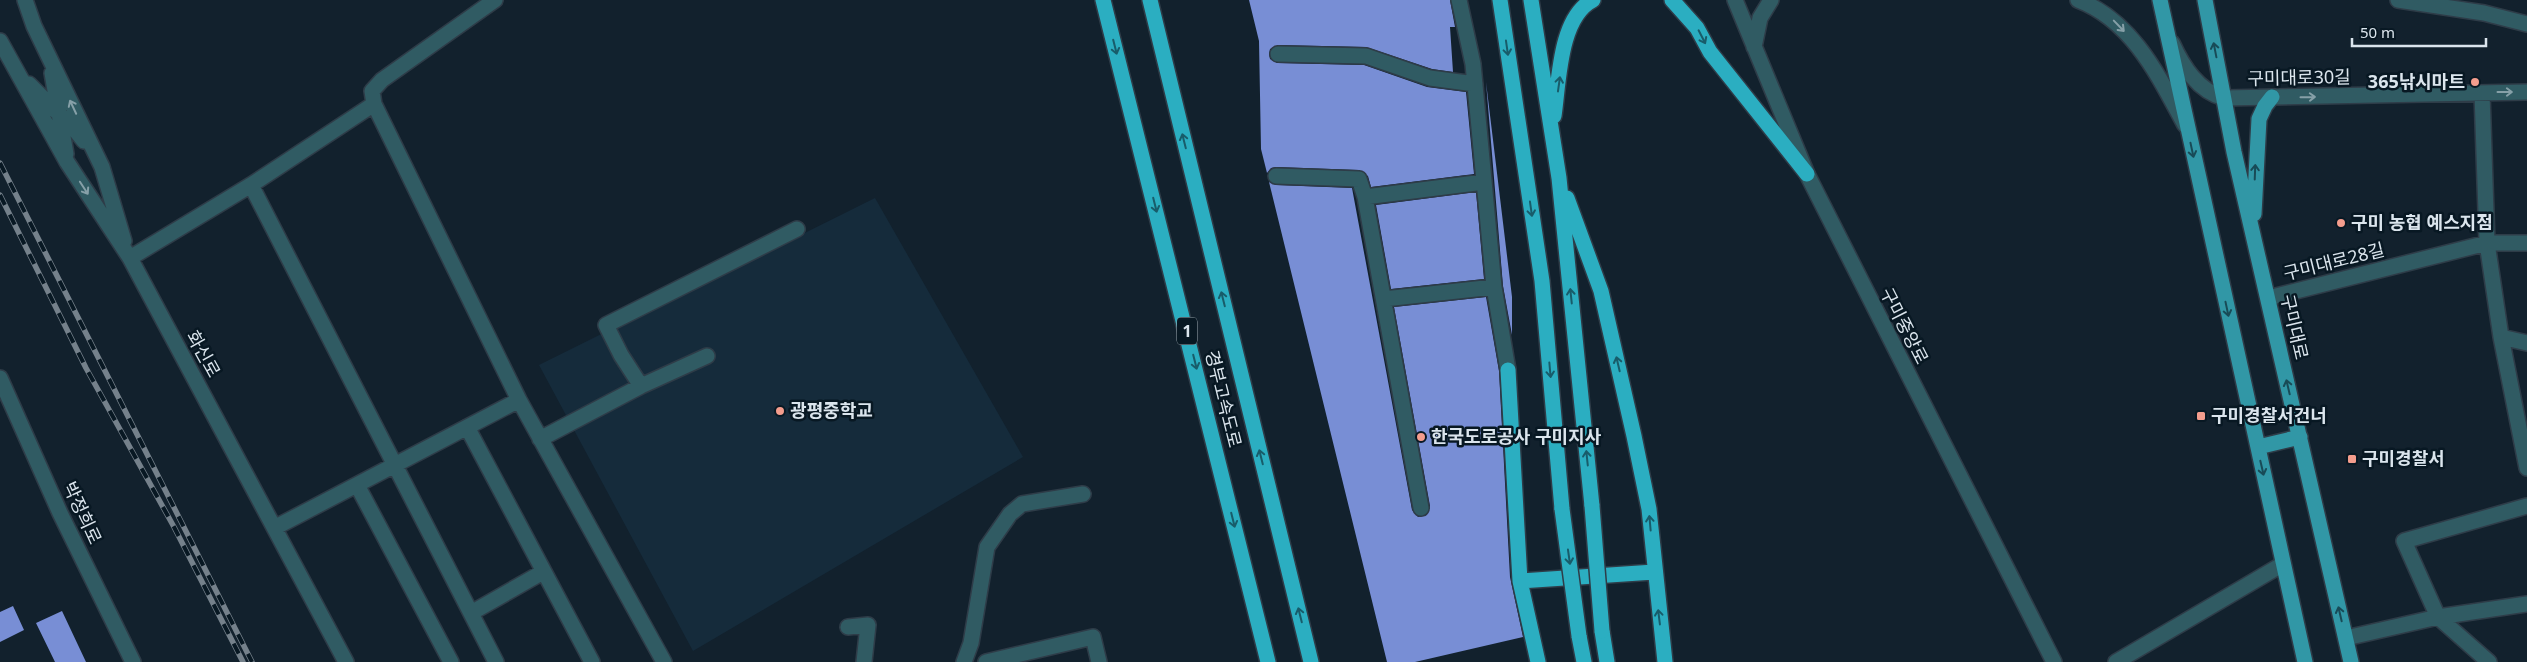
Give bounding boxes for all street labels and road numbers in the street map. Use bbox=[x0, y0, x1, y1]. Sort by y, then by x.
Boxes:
street label: 구미대로30길 bbox=[2247, 64, 2351, 90]
street label: 구미대로28길 bbox=[2281, 237, 2387, 285]
street label: 구미중앙로 bbox=[1875, 283, 1934, 368]
street label: 구미대로 bbox=[2276, 292, 2314, 362]
road number: 1 bbox=[1177, 318, 1197, 344]
street label: 화신로 bbox=[181, 326, 226, 381]
street label: 경부고속도로 bbox=[1200, 348, 1248, 450]
street label: 박정희로 bbox=[58, 477, 108, 548]

